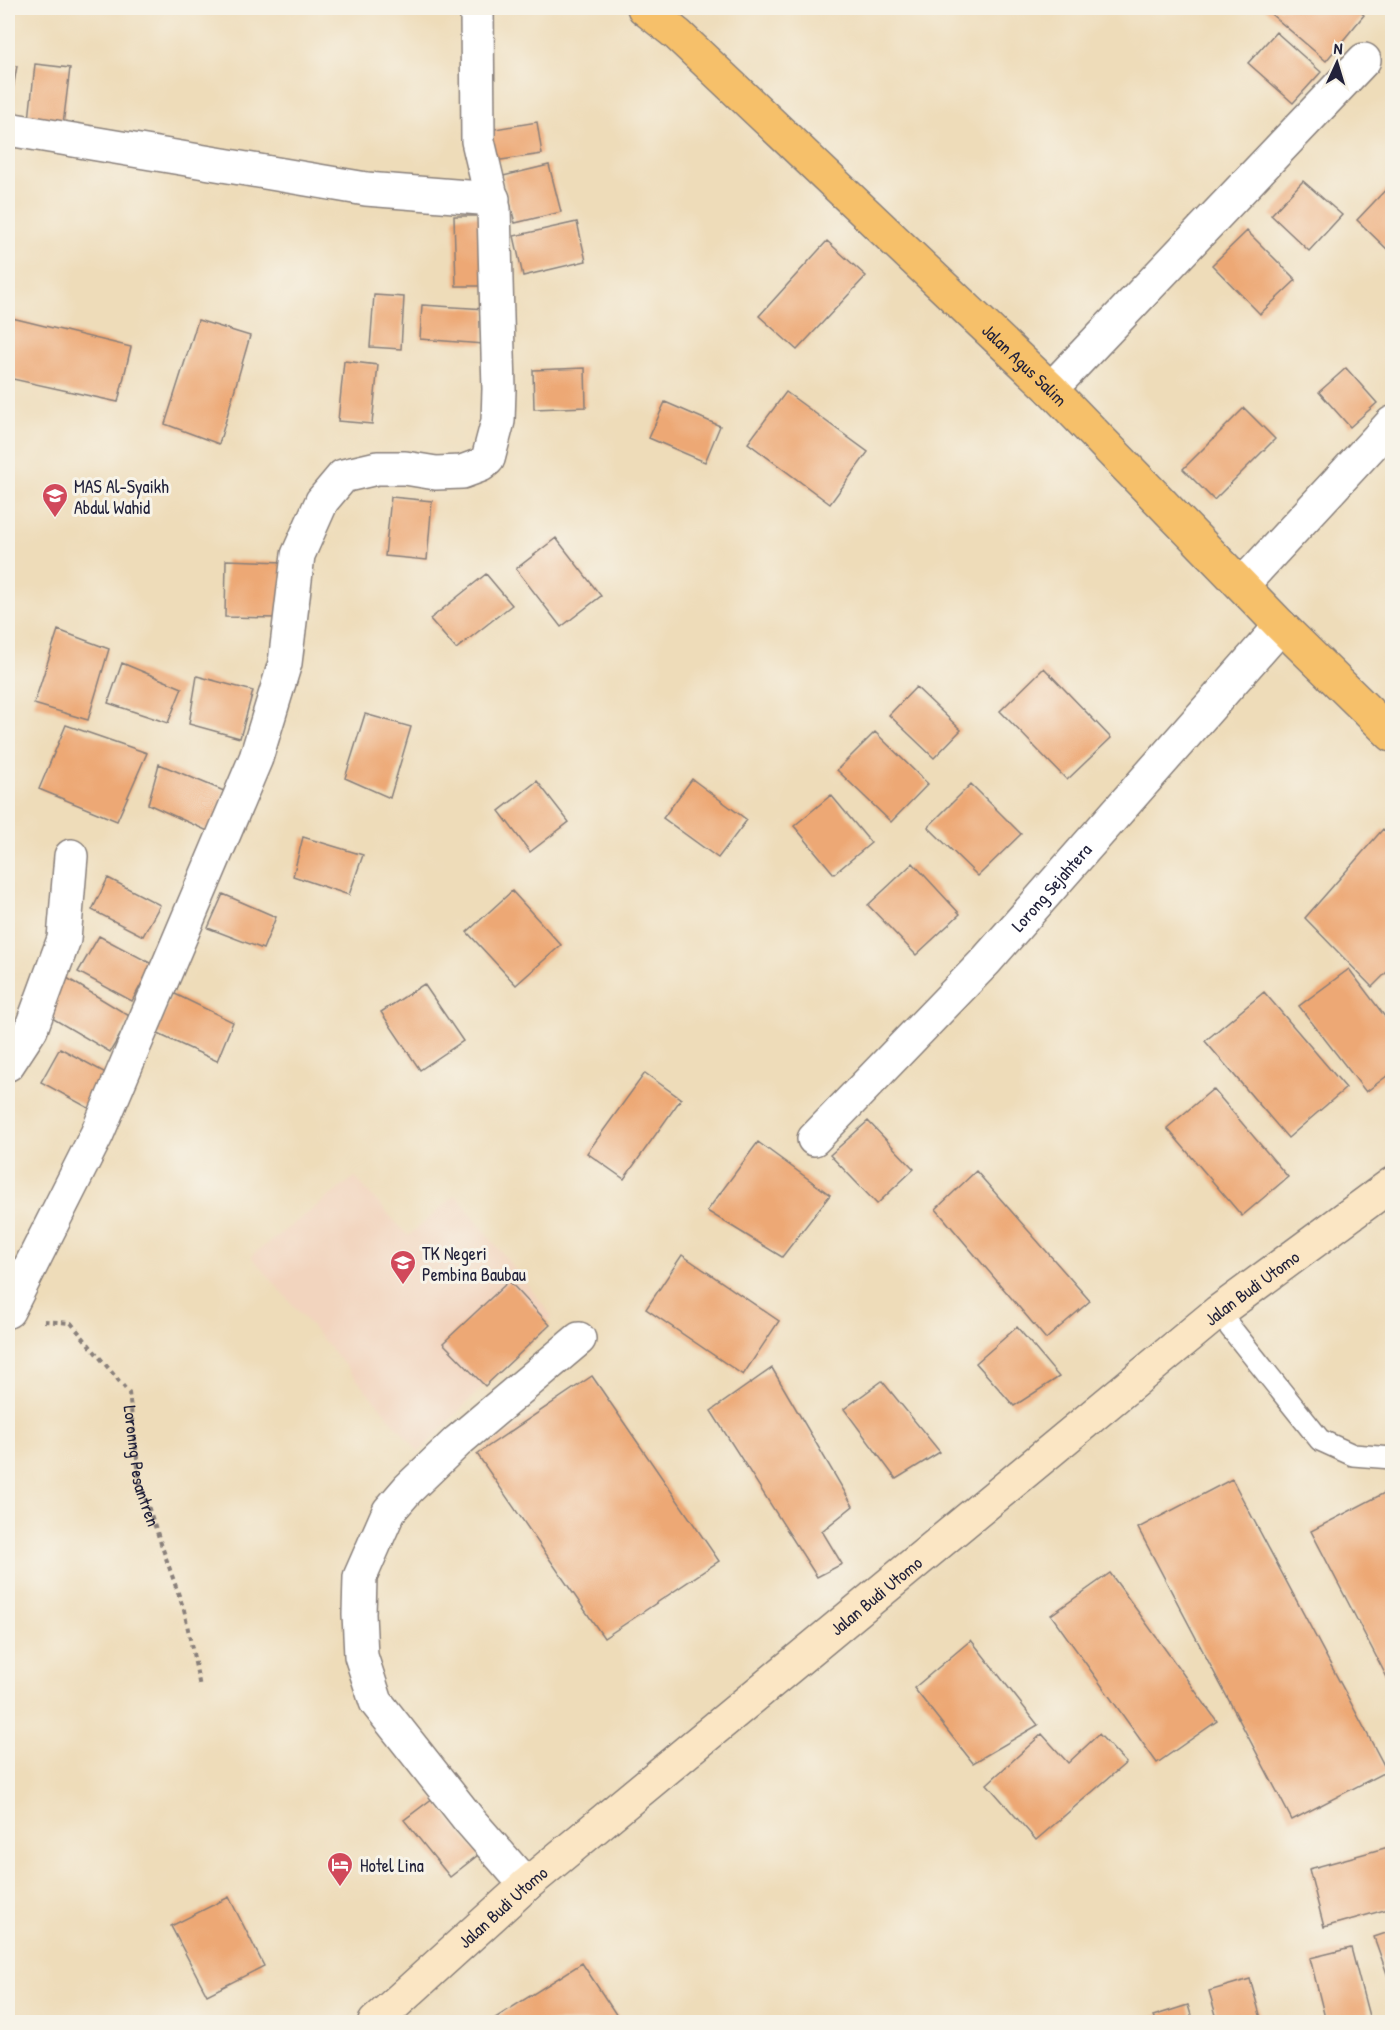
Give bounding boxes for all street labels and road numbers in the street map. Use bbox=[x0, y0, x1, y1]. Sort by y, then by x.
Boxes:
street label: Jalan Agus Salim bbox=[977, 318, 1073, 411]
street label: Lorong Sejahtera bbox=[1005, 837, 1097, 937]
street label: Jalan Budi Utomo bbox=[1199, 1244, 1304, 1331]
street label: Loronng Pesantren bbox=[118, 1404, 167, 1529]
street label: Jalan Budi Utomo bbox=[825, 1550, 927, 1641]
street label: Jalan Budi Utomo bbox=[452, 1860, 553, 1953]

